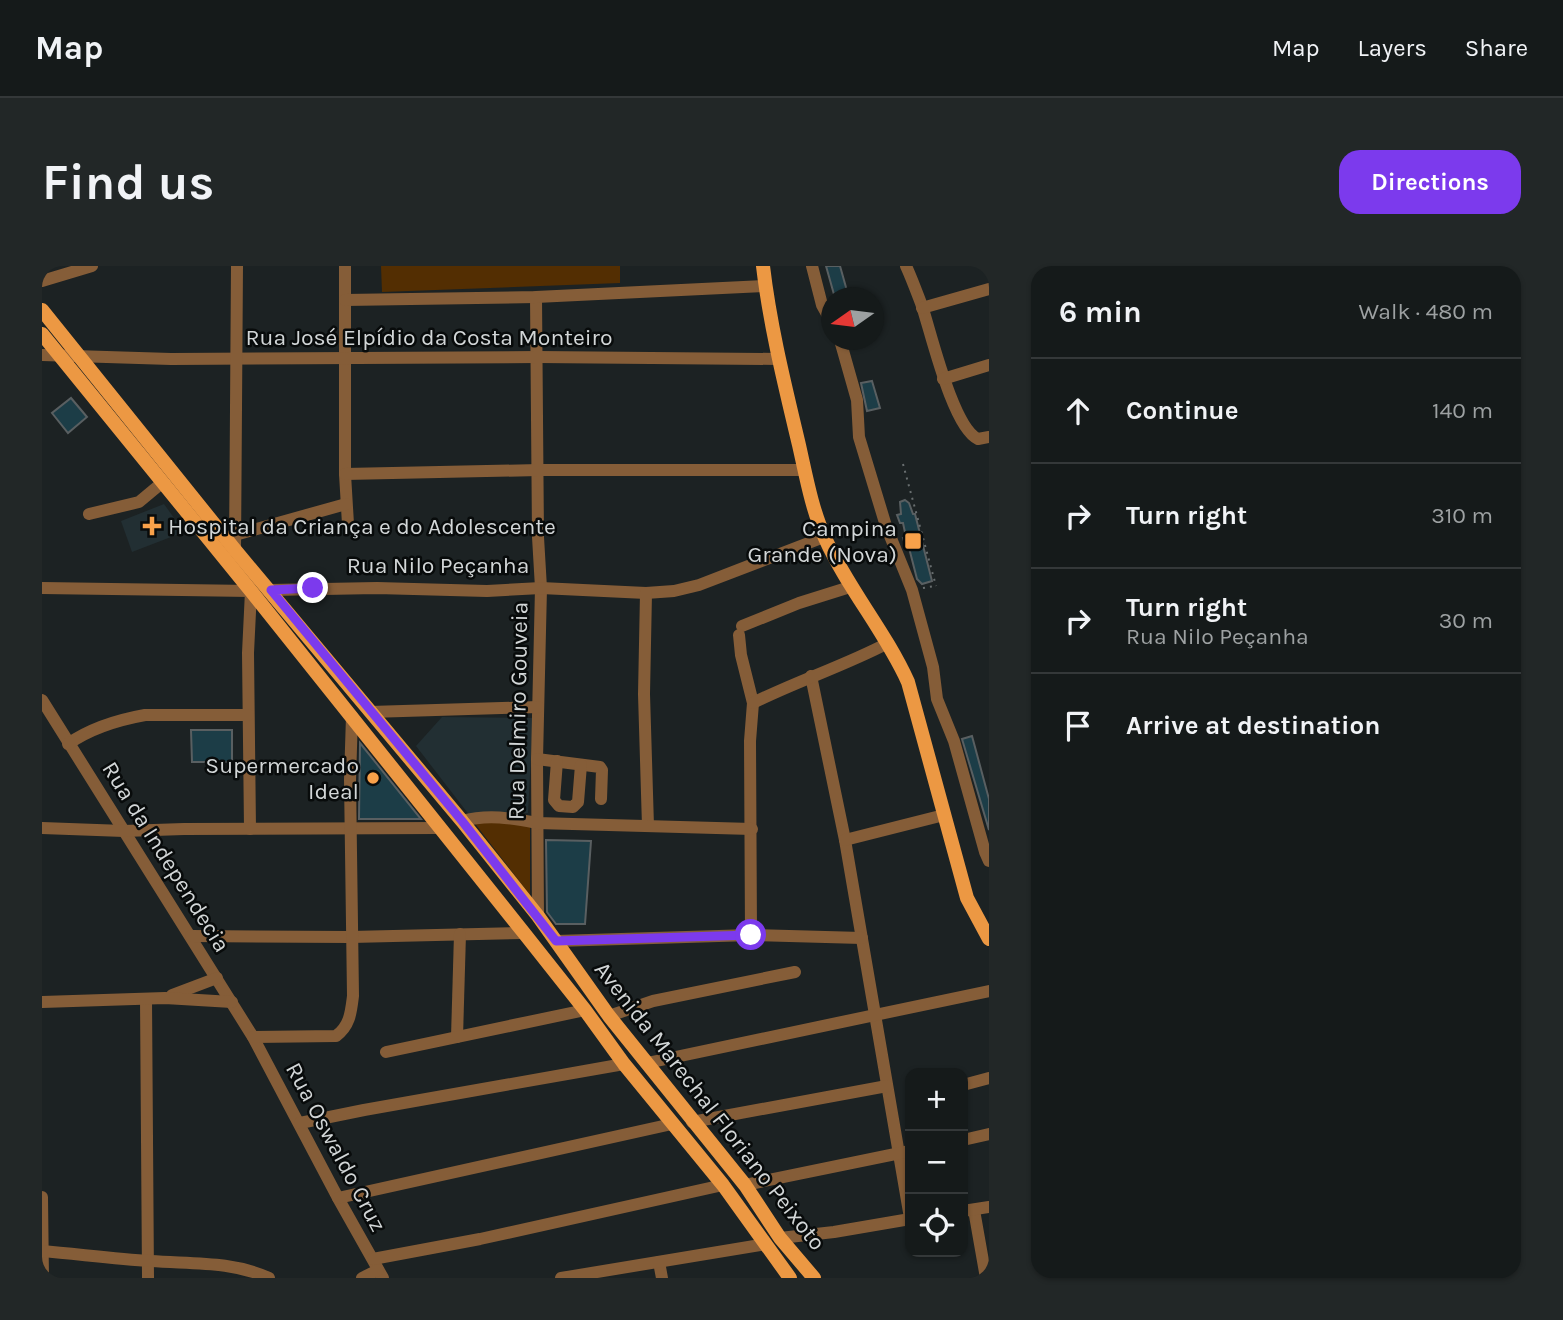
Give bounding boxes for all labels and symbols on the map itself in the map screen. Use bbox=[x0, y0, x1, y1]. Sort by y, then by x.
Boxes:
north arrow bbox=[821, 287, 884, 350]
street label: Rua José Elpídio da Costa Monteiro bbox=[246, 324, 612, 351]
place label: Hospital da Criança e do Adolescente bbox=[168, 513, 556, 540]
place label: Campina Grande (Nova) bbox=[748, 515, 897, 568]
marker: Hospital da Criança e do Adolescente bbox=[142, 516, 162, 536]
marker: Campina Grande (Nova) bbox=[903, 531, 923, 551]
street label: Rua Nilo Peçanha bbox=[347, 552, 529, 579]
route end bbox=[297, 572, 328, 603]
street label: Rua Delmiro Gouveia bbox=[503, 602, 533, 820]
place label: Supermercado Ideal bbox=[205, 752, 359, 805]
street label: Rua da Independecia bbox=[96, 757, 236, 957]
marker: Supermercado Ideal bbox=[365, 770, 381, 786]
route start bbox=[735, 919, 766, 950]
street label: Avenida Marechal Floriano Peixoto bbox=[589, 956, 831, 1256]
street label: Rua Oswaldo Cruz bbox=[280, 1058, 392, 1236]

